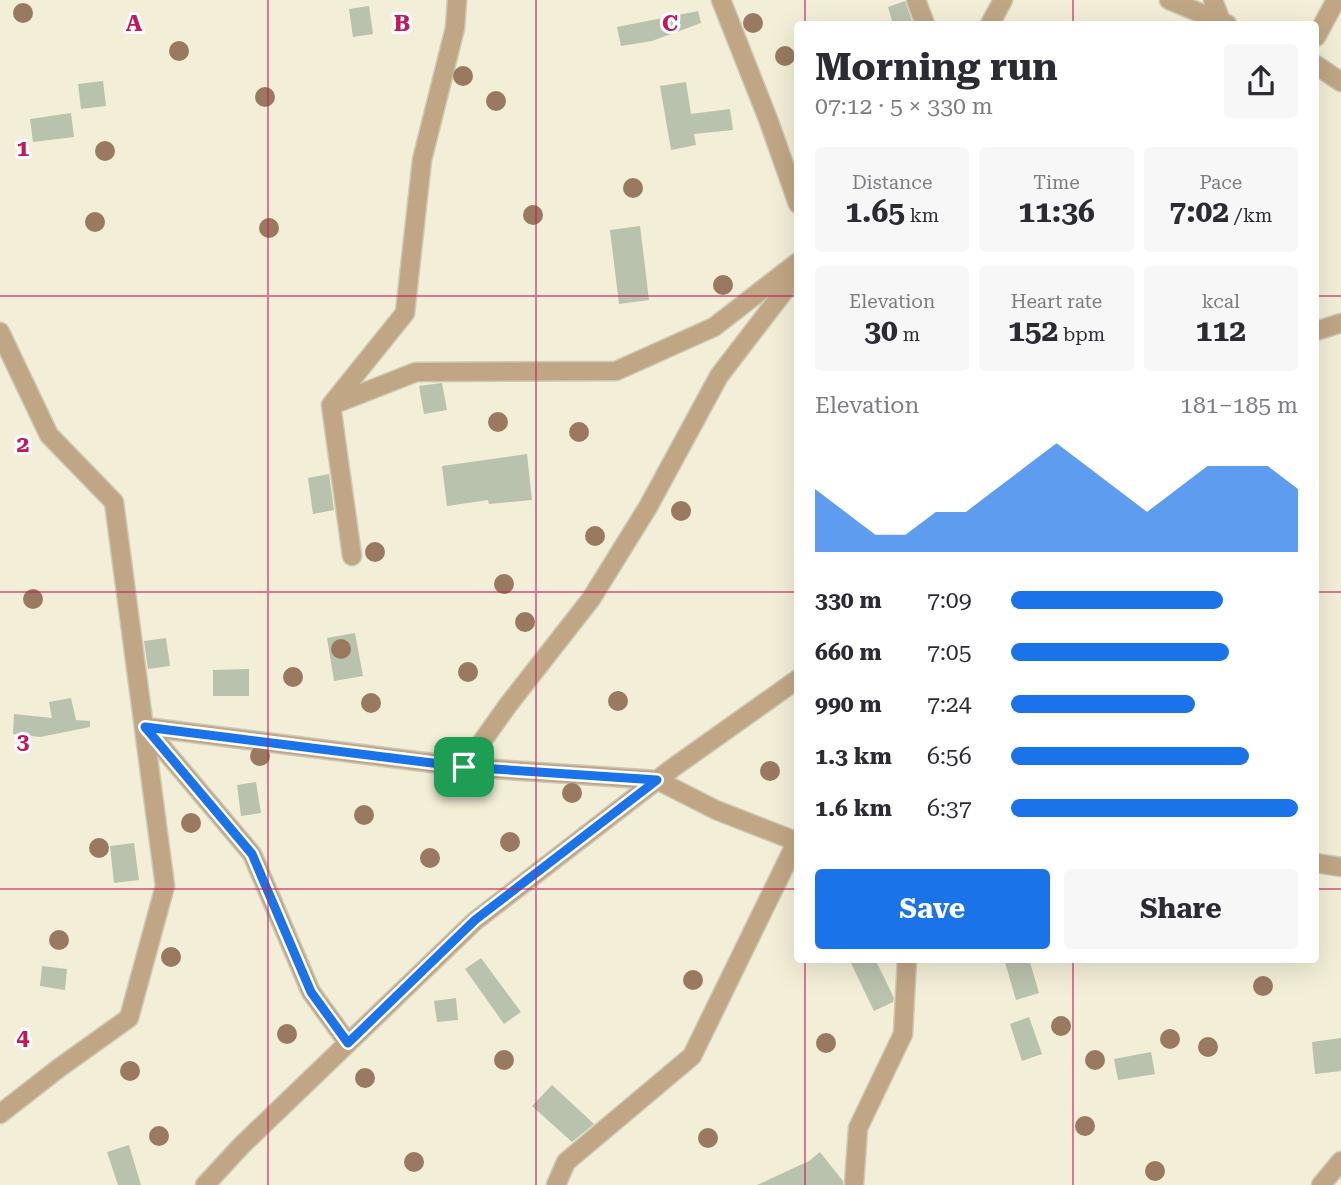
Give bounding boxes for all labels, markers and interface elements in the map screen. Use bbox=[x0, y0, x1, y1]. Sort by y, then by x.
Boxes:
text: A bbox=[126, 10, 143, 37]
text: B bbox=[394, 10, 410, 37]
text: C bbox=[662, 10, 678, 37]
button: share bbox=[1224, 44, 1298, 118]
text: Morning run bbox=[815, 45, 1058, 89]
text: 07:12 · 5 × 330 m bbox=[815, 93, 993, 120]
text: 1 bbox=[17, 135, 30, 162]
text: Distance bbox=[852, 171, 932, 194]
text: Time bbox=[1033, 171, 1080, 194]
text: Pace bbox=[1199, 171, 1242, 194]
text: 1.65 bbox=[845, 194, 905, 229]
text: 11:36 bbox=[1018, 194, 1095, 229]
text: 7:02 bbox=[1169, 194, 1229, 229]
text: km bbox=[905, 204, 939, 227]
text: /km bbox=[1229, 204, 1272, 227]
text: Elevation bbox=[849, 290, 935, 313]
text: Heart rate bbox=[1011, 290, 1102, 313]
text: kcal bbox=[1202, 290, 1240, 313]
text: 30 bbox=[864, 313, 898, 348]
text: 152 bbox=[1008, 313, 1058, 348]
text: 112 bbox=[1196, 313, 1246, 348]
text: m bbox=[898, 323, 920, 346]
text: bpm bbox=[1058, 323, 1105, 346]
text: Elevation bbox=[815, 392, 919, 419]
text: 181–185 m bbox=[1180, 392, 1298, 419]
text: 2 bbox=[17, 431, 29, 458]
text: 330 m bbox=[815, 587, 882, 614]
text: 7:09 bbox=[927, 587, 972, 614]
text: 660 m bbox=[815, 639, 882, 666]
text: 7:05 bbox=[927, 639, 972, 666]
text: 990 m bbox=[815, 691, 882, 718]
text: 7:24 bbox=[927, 691, 972, 718]
text: 3 bbox=[17, 728, 30, 755]
pin bbox=[434, 737, 494, 797]
text: 1.3 km bbox=[815, 743, 892, 770]
text: 6:56 bbox=[927, 743, 972, 770]
icon: arrive bbox=[445, 748, 483, 786]
text: 1.6 km bbox=[815, 795, 892, 822]
text: 6:37 bbox=[927, 795, 972, 822]
button: Save bbox=[815, 869, 1050, 949]
button: Share bbox=[1064, 869, 1298, 949]
text: 4 bbox=[17, 1024, 30, 1051]

